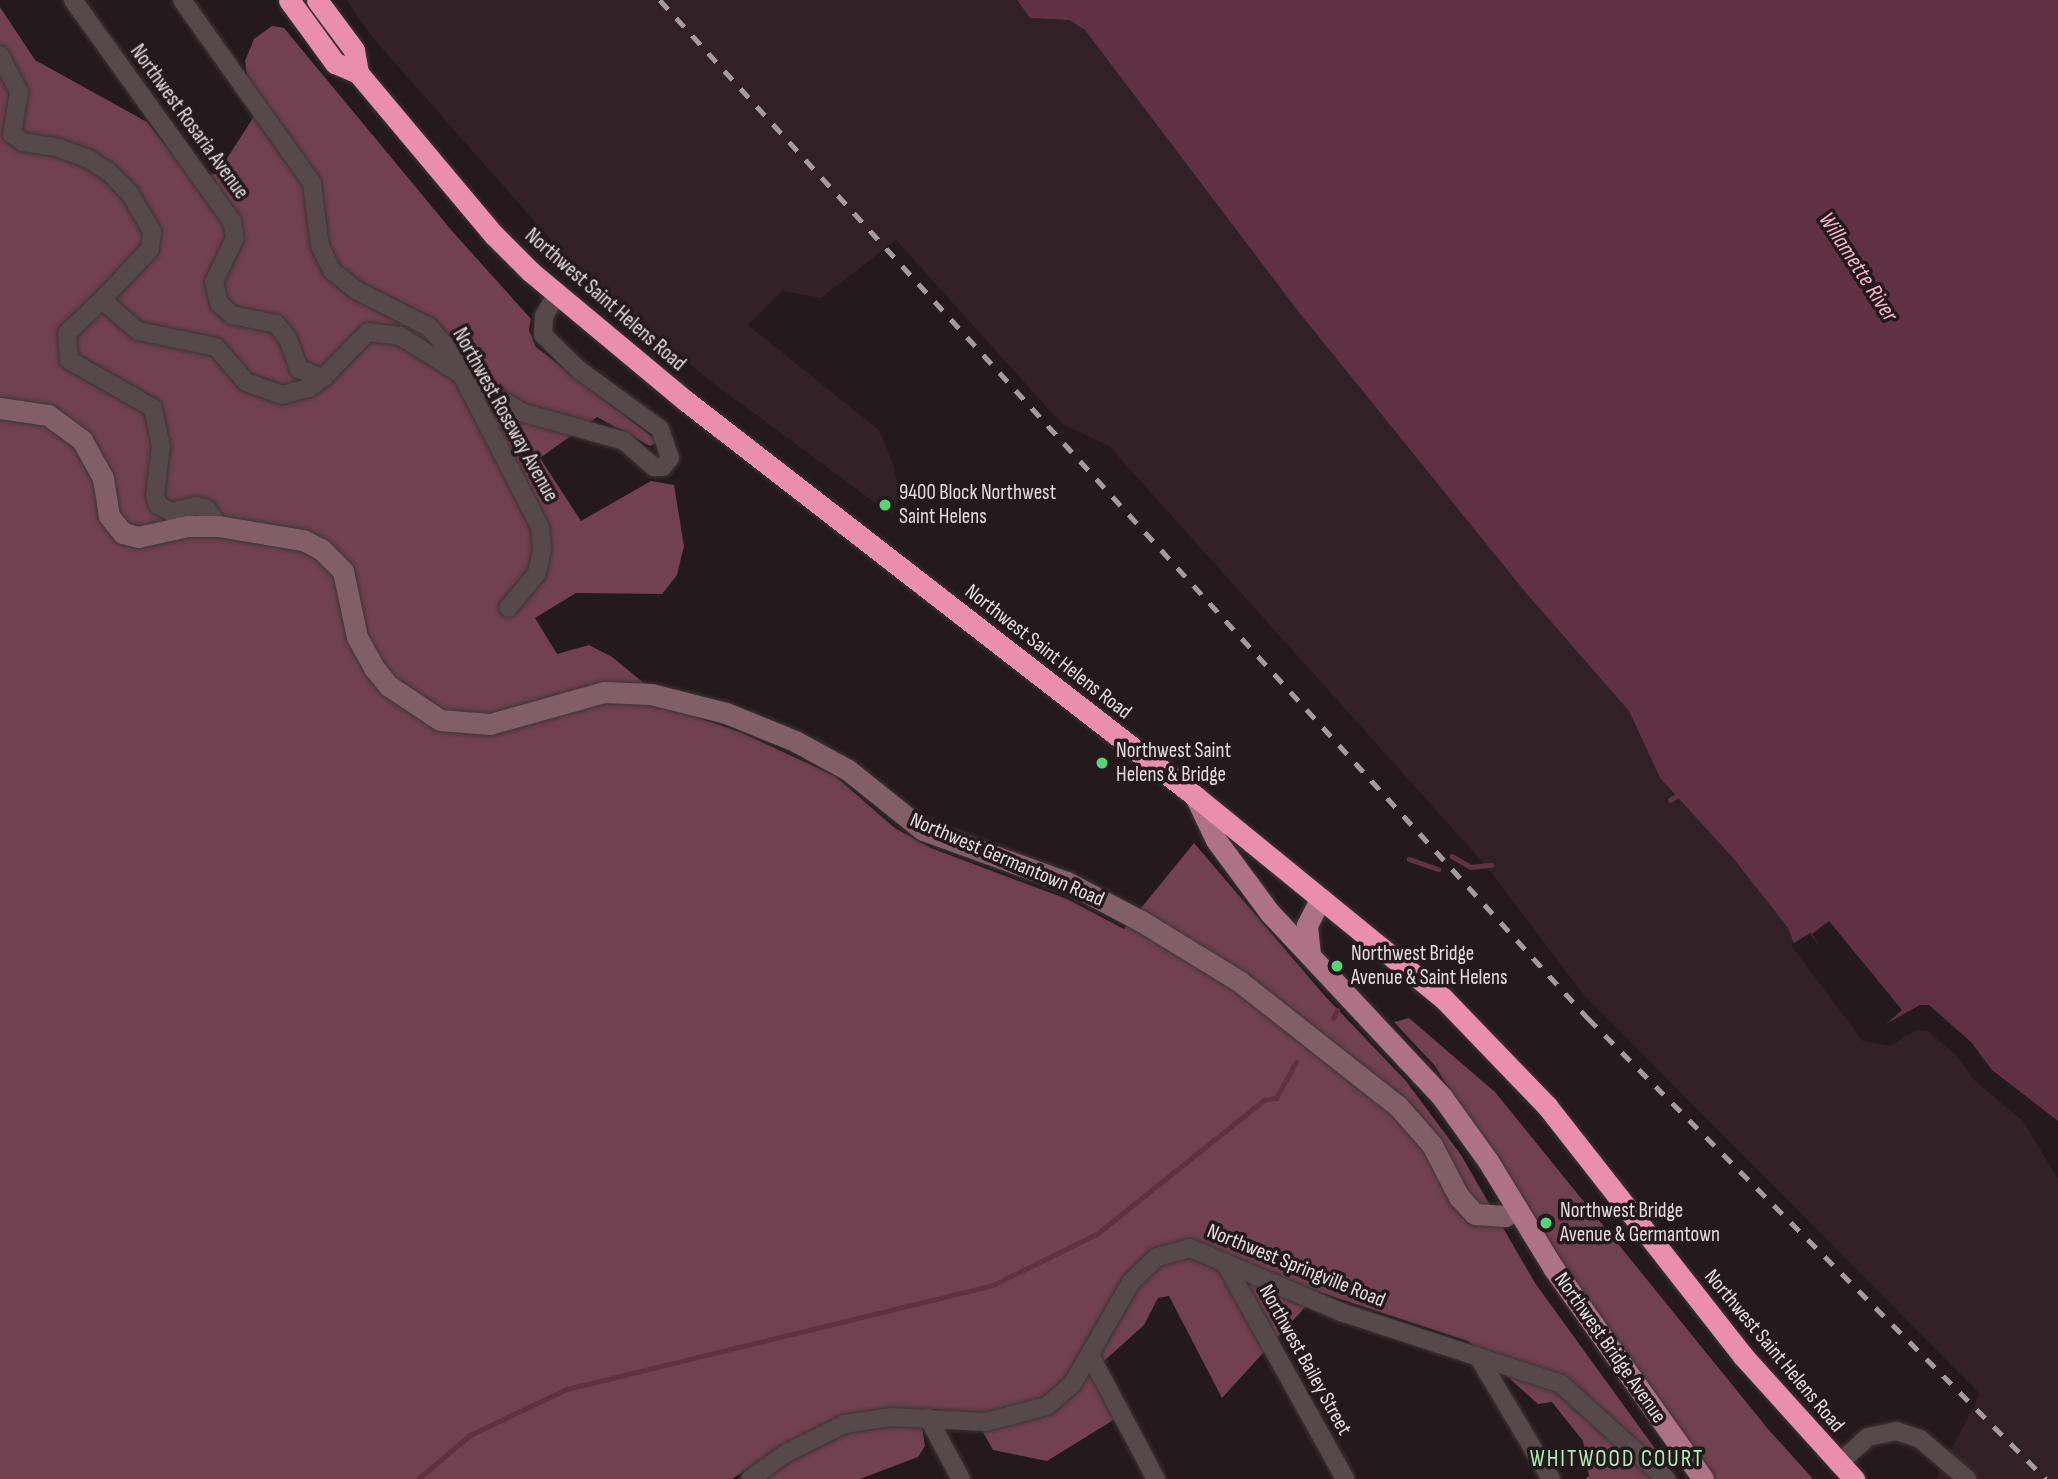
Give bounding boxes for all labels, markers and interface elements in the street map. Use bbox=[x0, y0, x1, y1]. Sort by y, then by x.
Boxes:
street label: Northwest Rosaria Avenue bbox=[124, 40, 254, 204]
water label: Willamette River bbox=[1812, 207, 1904, 327]
street label: Northwest Saint Helens Road bbox=[519, 223, 691, 377]
street label: Northwest Roseway Avenue bbox=[447, 324, 563, 506]
place label: 9400 Block Northwest Saint Helens bbox=[899, 480, 1056, 530]
marker: 9400 Block Northwest Saint Helens bbox=[877, 497, 893, 513]
street label: Northwest Saint Helens Road bbox=[960, 579, 1136, 725]
place label: Northwest Saint Helens & Bridge bbox=[1116, 738, 1231, 788]
marker: Northwest Saint Helens & Bridge bbox=[1094, 755, 1110, 771]
street label: Northwest Germantown Road bbox=[906, 808, 1108, 912]
place label: Northwest Bridge Avenue & Saint Helens bbox=[1351, 941, 1507, 991]
marker: Northwest Bridge Avenue & Saint Helens bbox=[1329, 958, 1345, 974]
place label: Northwest Bridge Avenue & Germantown bbox=[1560, 1198, 1720, 1248]
marker: Northwest Bridge Avenue & Germantown bbox=[1538, 1215, 1554, 1231]
street label: Northwest Springville Road bbox=[1203, 1219, 1389, 1313]
street label: Northwest Saint Helens Road bbox=[1699, 1265, 1849, 1437]
street label: Northwest Bridge Avenue bbox=[1549, 1268, 1671, 1428]
street label: Northwest Bailey Street bbox=[1253, 1280, 1357, 1440]
district label: WHITWOOD COURT bbox=[1531, 1445, 1703, 1473]

